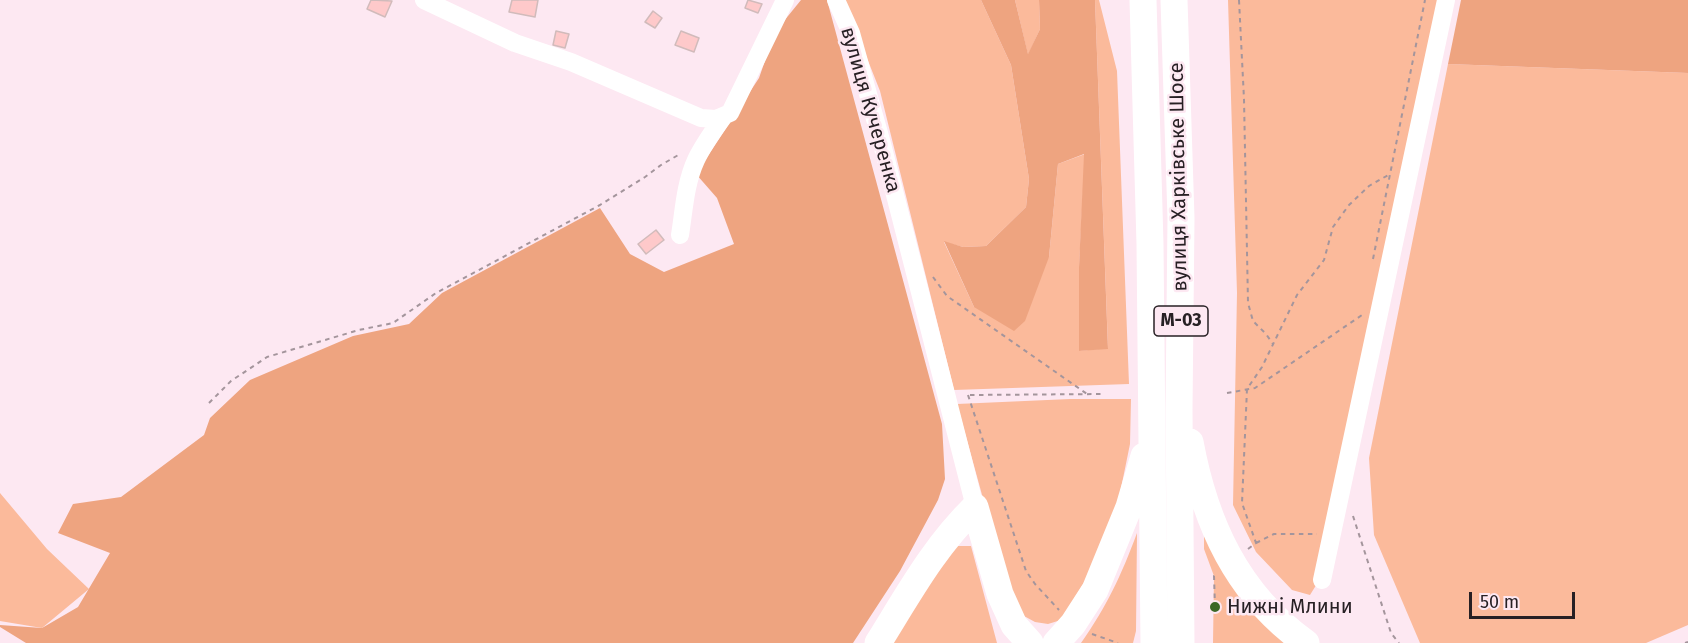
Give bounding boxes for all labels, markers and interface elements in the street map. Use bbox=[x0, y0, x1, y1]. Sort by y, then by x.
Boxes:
street label: вулиця Кучеренка bbox=[835, 24, 905, 196]
street label: вулиця Харківське Шосе bbox=[1165, 62, 1193, 292]
road number: М-03 bbox=[1154, 306, 1208, 336]
scale bar bbox=[1472, 580, 1578, 618]
text: 50 m bbox=[1480, 591, 1519, 613]
place label: Нижні Млини bbox=[1227, 595, 1353, 619]
marker: Нижні Млини bbox=[1208, 600, 1222, 614]

